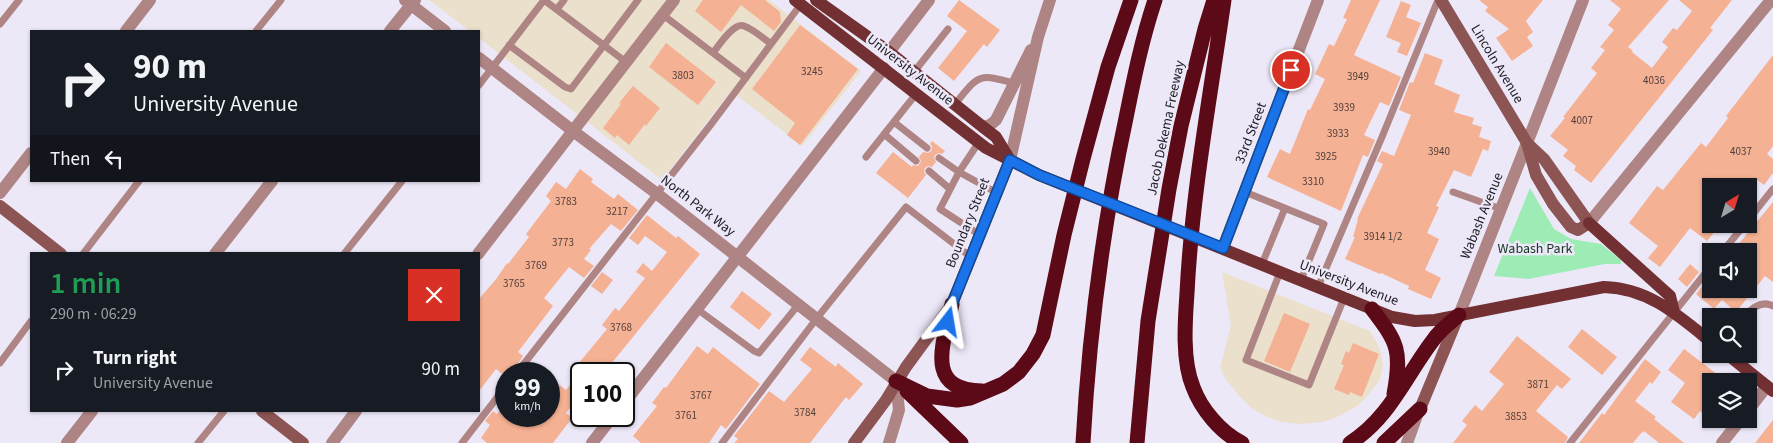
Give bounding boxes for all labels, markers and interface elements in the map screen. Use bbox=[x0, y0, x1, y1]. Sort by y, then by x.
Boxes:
street label: Lincoln Avenue bbox=[1466, 21, 1528, 107]
street label: University Avenue bbox=[863, 30, 958, 110]
text: 90 m bbox=[133, 42, 207, 92]
pin bbox=[1270, 49, 1312, 91]
icon: right bbox=[50, 50, 115, 115]
icon: arrive bbox=[1277, 56, 1305, 84]
street label: Jacob Dekema Freeway bbox=[1142, 58, 1190, 197]
house number: 3245 bbox=[801, 64, 823, 79]
house number: 3803 bbox=[672, 68, 694, 83]
house number: 3949 bbox=[1347, 69, 1369, 84]
house number: 4036 bbox=[1643, 73, 1665, 88]
text: University Avenue bbox=[133, 88, 298, 120]
street label: 33rd Street bbox=[1230, 99, 1272, 167]
house number: 3939 bbox=[1333, 100, 1355, 115]
house number: 4007 bbox=[1571, 113, 1593, 128]
house number: 3933 bbox=[1327, 126, 1349, 141]
house number: 3940 bbox=[1428, 144, 1450, 159]
house number: 4037 bbox=[1730, 144, 1752, 159]
icon: left bbox=[100, 145, 128, 173]
text: Then bbox=[50, 146, 90, 173]
house number: 3925 bbox=[1315, 149, 1337, 164]
street label: North Park Way bbox=[656, 170, 740, 242]
street label: Wabash Avenue bbox=[1456, 170, 1508, 262]
house number: 3310 bbox=[1302, 174, 1324, 189]
street label: Boundary Street bbox=[941, 175, 995, 271]
north arrow bbox=[1702, 178, 1758, 232]
map controls bbox=[1702, 178, 1757, 428]
house number: 3783 bbox=[555, 194, 577, 209]
house number: 3217 bbox=[606, 204, 628, 219]
house number: 3914 1/2 bbox=[1364, 229, 1402, 244]
house number: 3773 bbox=[552, 235, 574, 250]
park label: Wabash Park bbox=[1498, 239, 1573, 259]
button: sound bbox=[1702, 243, 1757, 298]
street label: University Avenue bbox=[1296, 255, 1402, 311]
house number: 3769 bbox=[525, 258, 547, 273]
text: 1 min bbox=[50, 262, 121, 305]
button: close bbox=[408, 269, 460, 321]
house number: 3765 bbox=[503, 276, 525, 291]
position arrow bbox=[921, 295, 973, 347]
text: 290 m · 06:29 bbox=[50, 303, 137, 325]
button: search bbox=[1702, 308, 1757, 363]
house number: 3768 bbox=[610, 320, 632, 335]
text: Turn right bbox=[93, 345, 177, 372]
icon: right bbox=[50, 356, 78, 384]
text: 90 m bbox=[422, 356, 460, 383]
speed limit sign: 100 bbox=[570, 362, 635, 427]
text: 99 bbox=[514, 370, 541, 406]
text: University Avenue bbox=[93, 372, 213, 394]
button: layers bbox=[1702, 373, 1757, 428]
house number: 3871 bbox=[1527, 377, 1549, 392]
house number: 3767 bbox=[690, 388, 712, 403]
text: km/h bbox=[514, 398, 541, 415]
house number: 3784 bbox=[794, 405, 816, 420]
house number: 3761 bbox=[675, 408, 697, 423]
house number: 3853 bbox=[1505, 409, 1527, 424]

